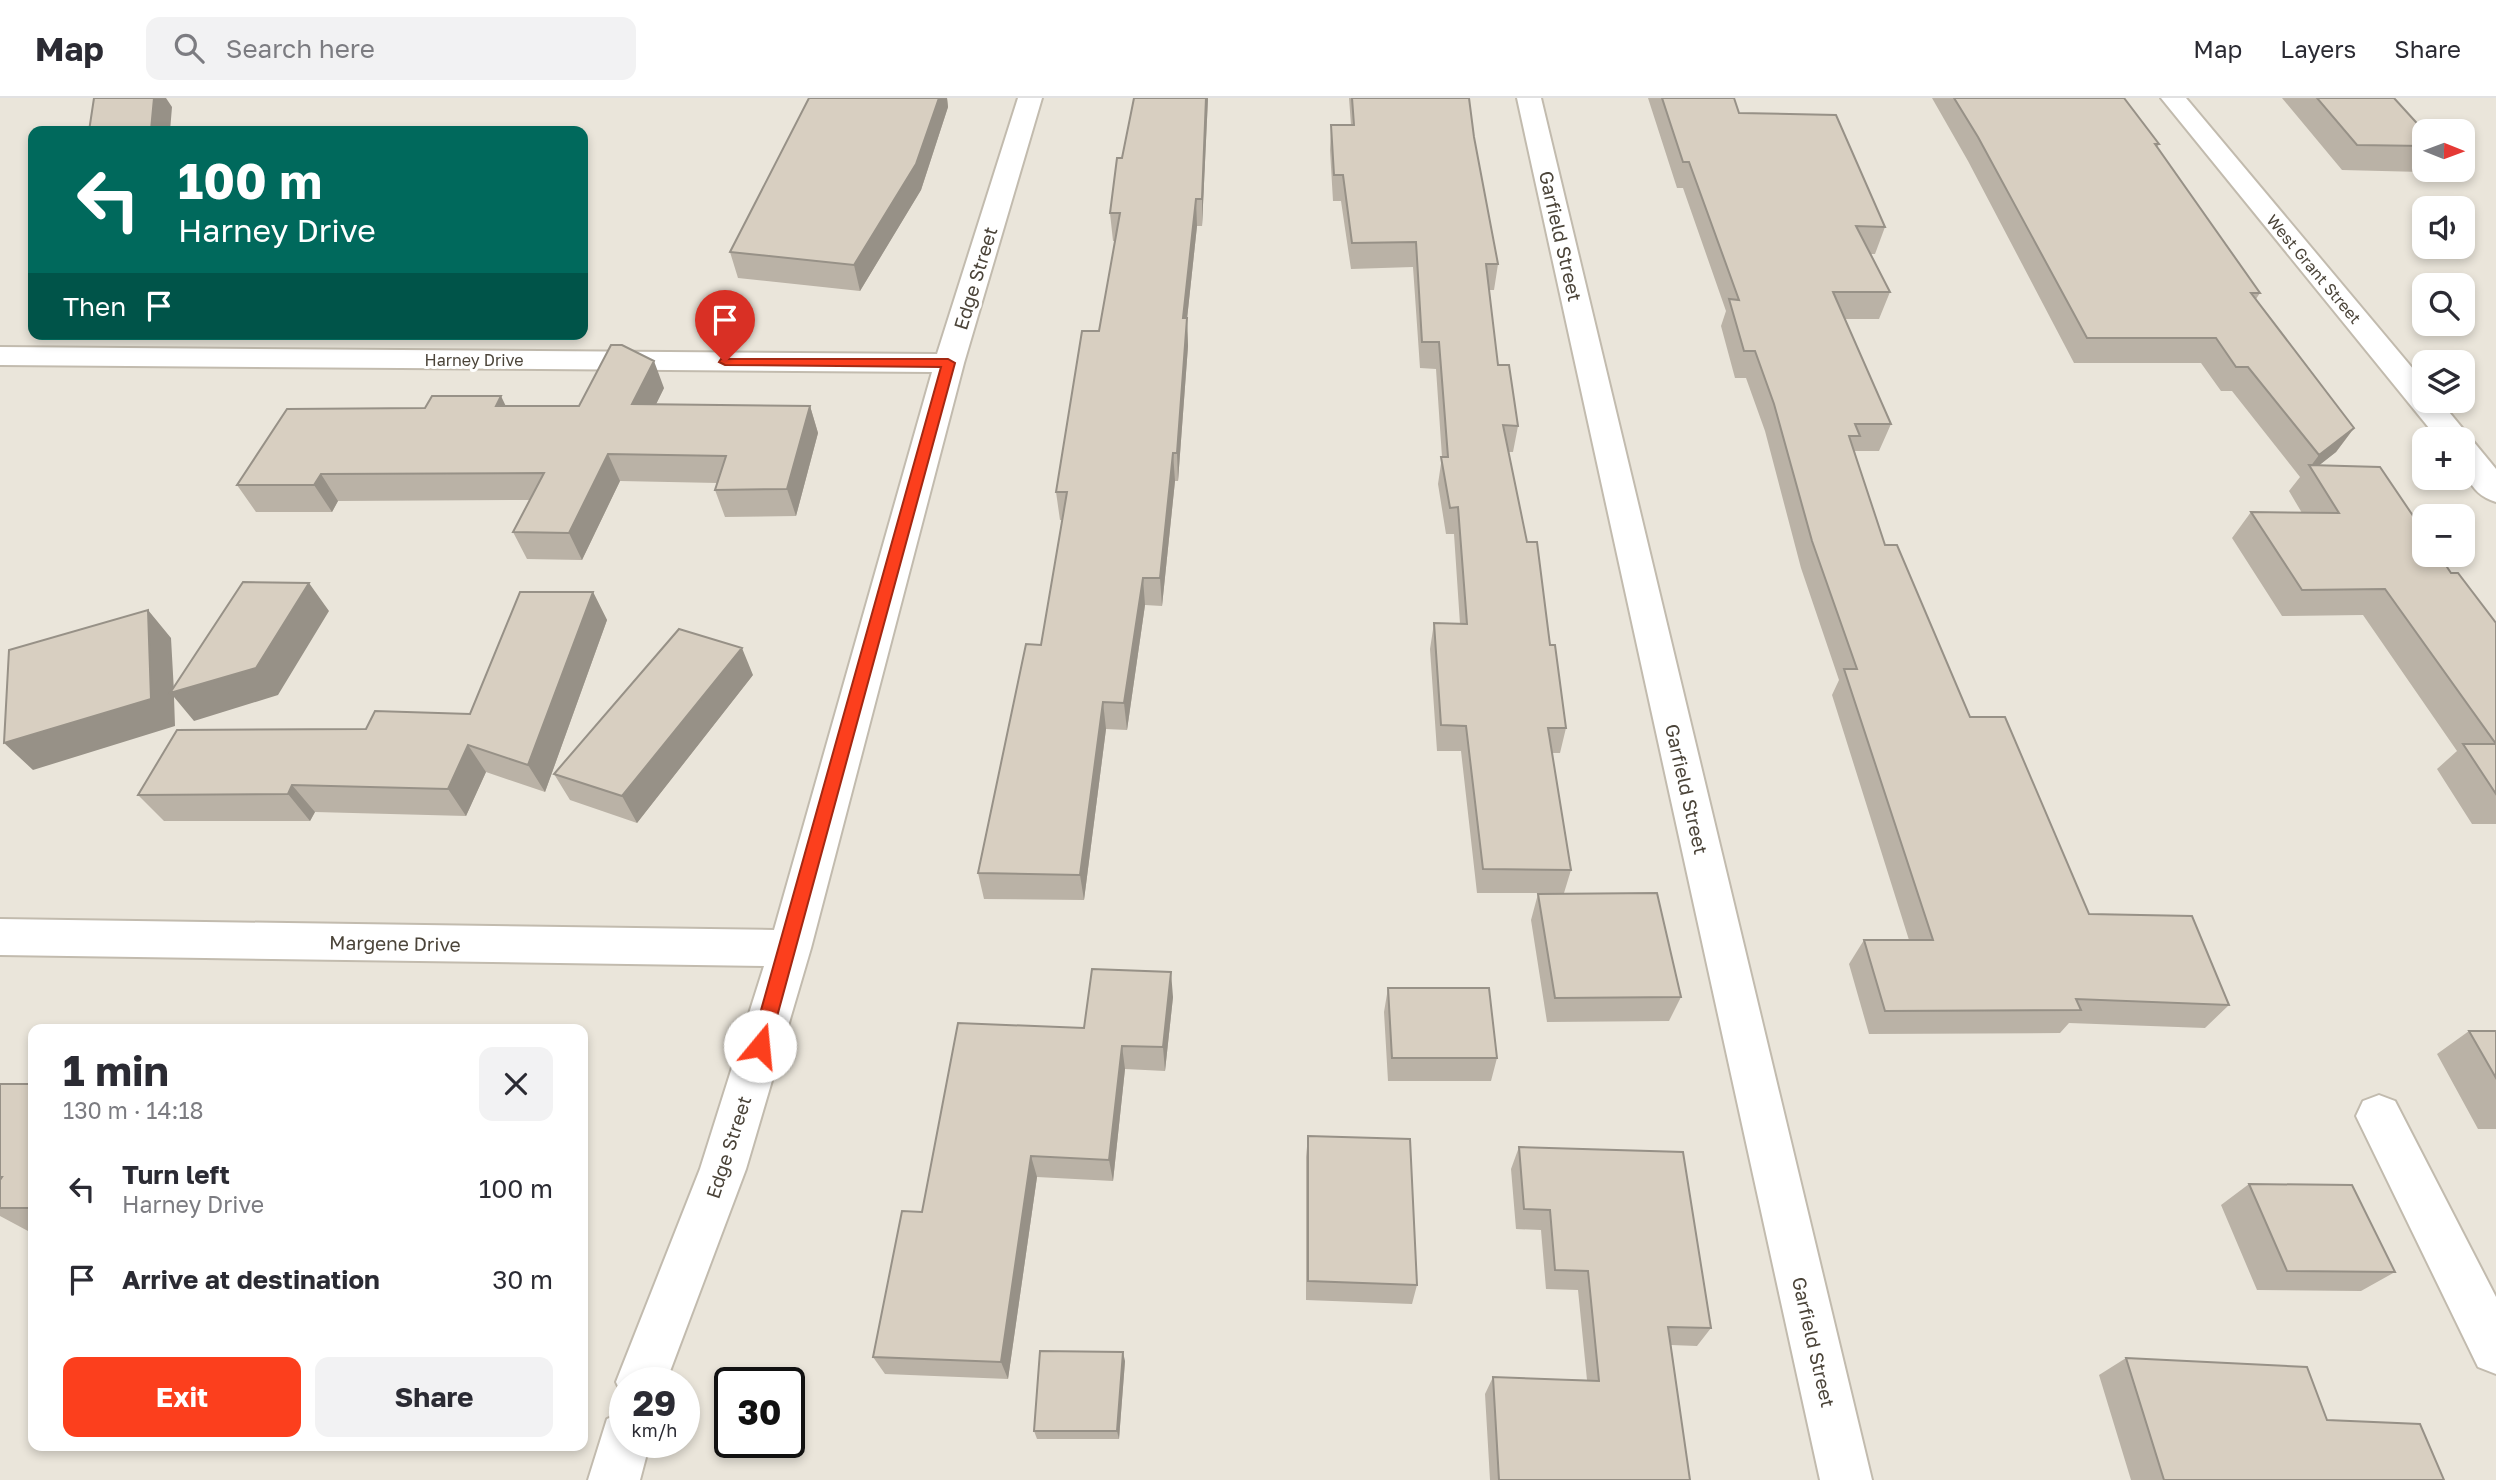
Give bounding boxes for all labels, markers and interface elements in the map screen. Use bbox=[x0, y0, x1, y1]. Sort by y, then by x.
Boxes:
search box bbox=[146, 17, 636, 80]
text: Map bbox=[35, 29, 104, 68]
icon: search bbox=[170, 29, 208, 67]
text: Search here bbox=[226, 33, 375, 64]
text: Map bbox=[2193, 34, 2242, 63]
text: Layers bbox=[2280, 34, 2356, 63]
text: Share bbox=[2394, 34, 2461, 63]
north arrow bbox=[2412, 119, 2474, 182]
map controls bbox=[2412, 119, 2475, 567]
text: 100 m bbox=[178, 151, 322, 210]
icon: left bbox=[63, 154, 154, 245]
street label: Garfield Street bbox=[1535, 168, 1587, 304]
button: sound bbox=[2412, 196, 2475, 259]
street label: West Grant Street bbox=[2262, 210, 2366, 328]
text: Harney Drive bbox=[178, 211, 376, 249]
street label: Edge Street bbox=[948, 224, 1002, 332]
button: search bbox=[2412, 273, 2475, 336]
icon: arrive bbox=[140, 287, 178, 325]
pin bbox=[695, 290, 755, 362]
text: Then bbox=[63, 291, 126, 322]
icon: arrive bbox=[706, 301, 744, 339]
street label: Harney Drive bbox=[425, 350, 523, 370]
button: layers bbox=[2412, 350, 2475, 413]
button: + bbox=[2412, 427, 2475, 490]
button: − bbox=[2412, 504, 2475, 567]
street label: Garfield Street bbox=[1661, 721, 1713, 857]
street label: Margene Drive bbox=[329, 930, 461, 956]
position arrow bbox=[723, 1009, 797, 1083]
text: 1 min bbox=[63, 1045, 169, 1095]
button: close bbox=[479, 1047, 553, 1121]
street label: Edge Street bbox=[701, 1093, 755, 1201]
text: 130 m · 14:18 bbox=[63, 1096, 204, 1124]
text: Turn left bbox=[122, 1159, 230, 1190]
icon: left bbox=[63, 1170, 101, 1208]
text: 100 m bbox=[479, 1173, 553, 1204]
text: Harney Drive bbox=[122, 1190, 264, 1218]
icon: arrive bbox=[63, 1261, 101, 1299]
text: Arrive at destination bbox=[122, 1264, 380, 1295]
text: 30 m bbox=[492, 1264, 553, 1295]
street label: Garfield Street bbox=[1788, 1274, 1840, 1410]
button: Exit bbox=[63, 1357, 301, 1437]
button: Share bbox=[315, 1357, 553, 1437]
speed limit sign: 30 bbox=[714, 1367, 805, 1458]
text: 29 bbox=[633, 1382, 676, 1424]
text: km/h bbox=[632, 1419, 677, 1441]

